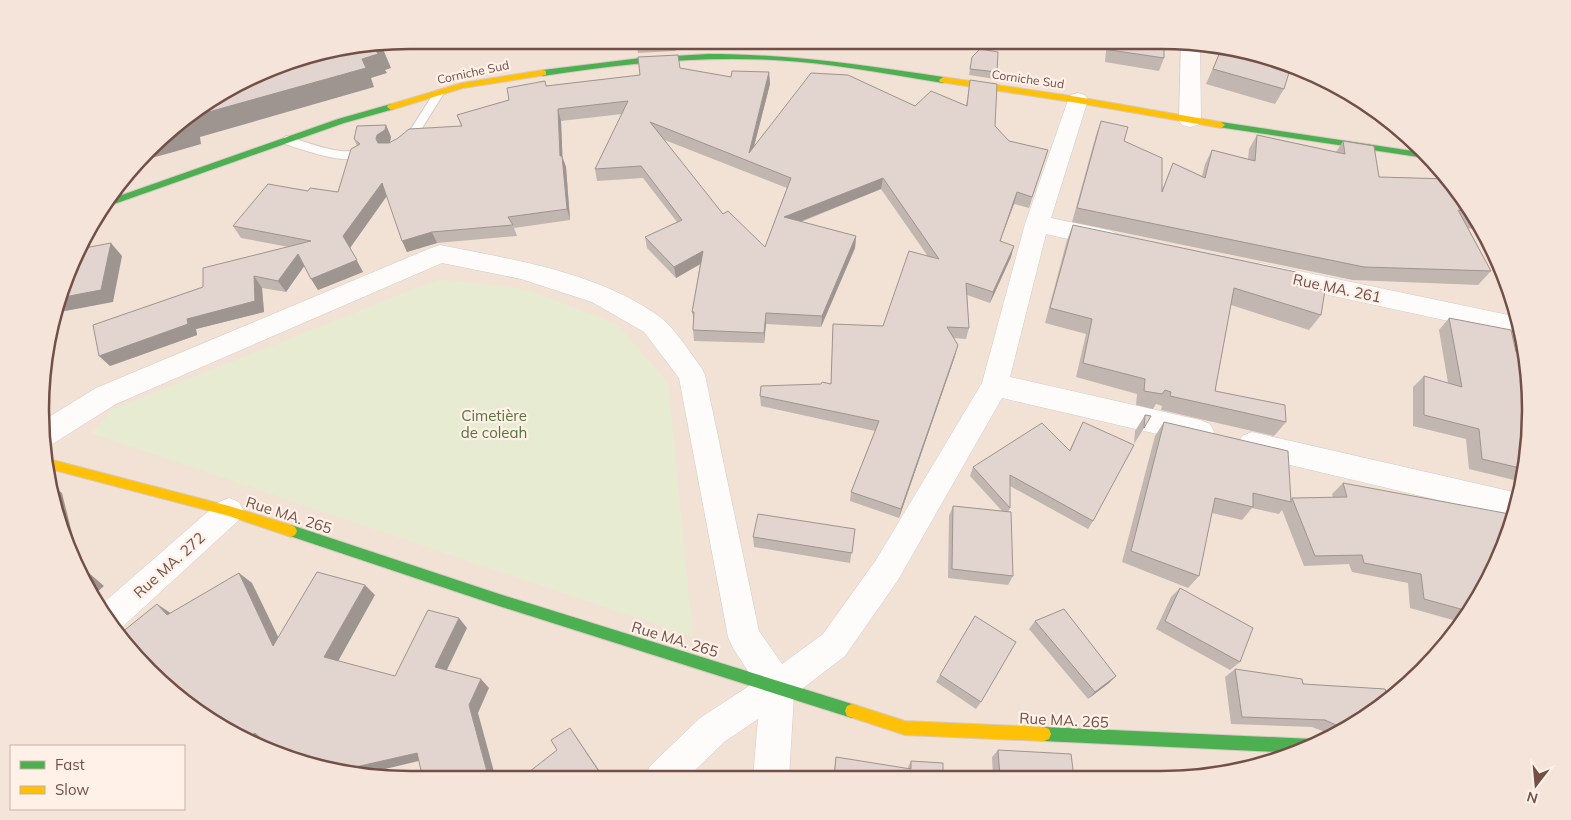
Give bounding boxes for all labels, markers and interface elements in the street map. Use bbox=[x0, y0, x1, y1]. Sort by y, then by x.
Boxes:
street label: Corniche Sud bbox=[436, 57, 510, 87]
street label: Corniche Sud bbox=[991, 66, 1065, 92]
street label: Rue MA. 261 bbox=[1291, 269, 1383, 307]
park label: Cimetière de coleah bbox=[461, 406, 527, 442]
street label: Rue MA. 265 bbox=[243, 492, 335, 538]
street label: Rue MA. 272 bbox=[129, 528, 209, 602]
street label: Rue MA. 265 bbox=[629, 617, 721, 661]
street label: Rue MA. 265 bbox=[1019, 708, 1109, 732]
legend bbox=[10, 745, 185, 810]
text: Fast bbox=[55, 755, 85, 774]
north arrow bbox=[1511, 760, 1561, 810]
text: Slow bbox=[55, 780, 89, 799]
text: N bbox=[1525, 787, 1540, 808]

